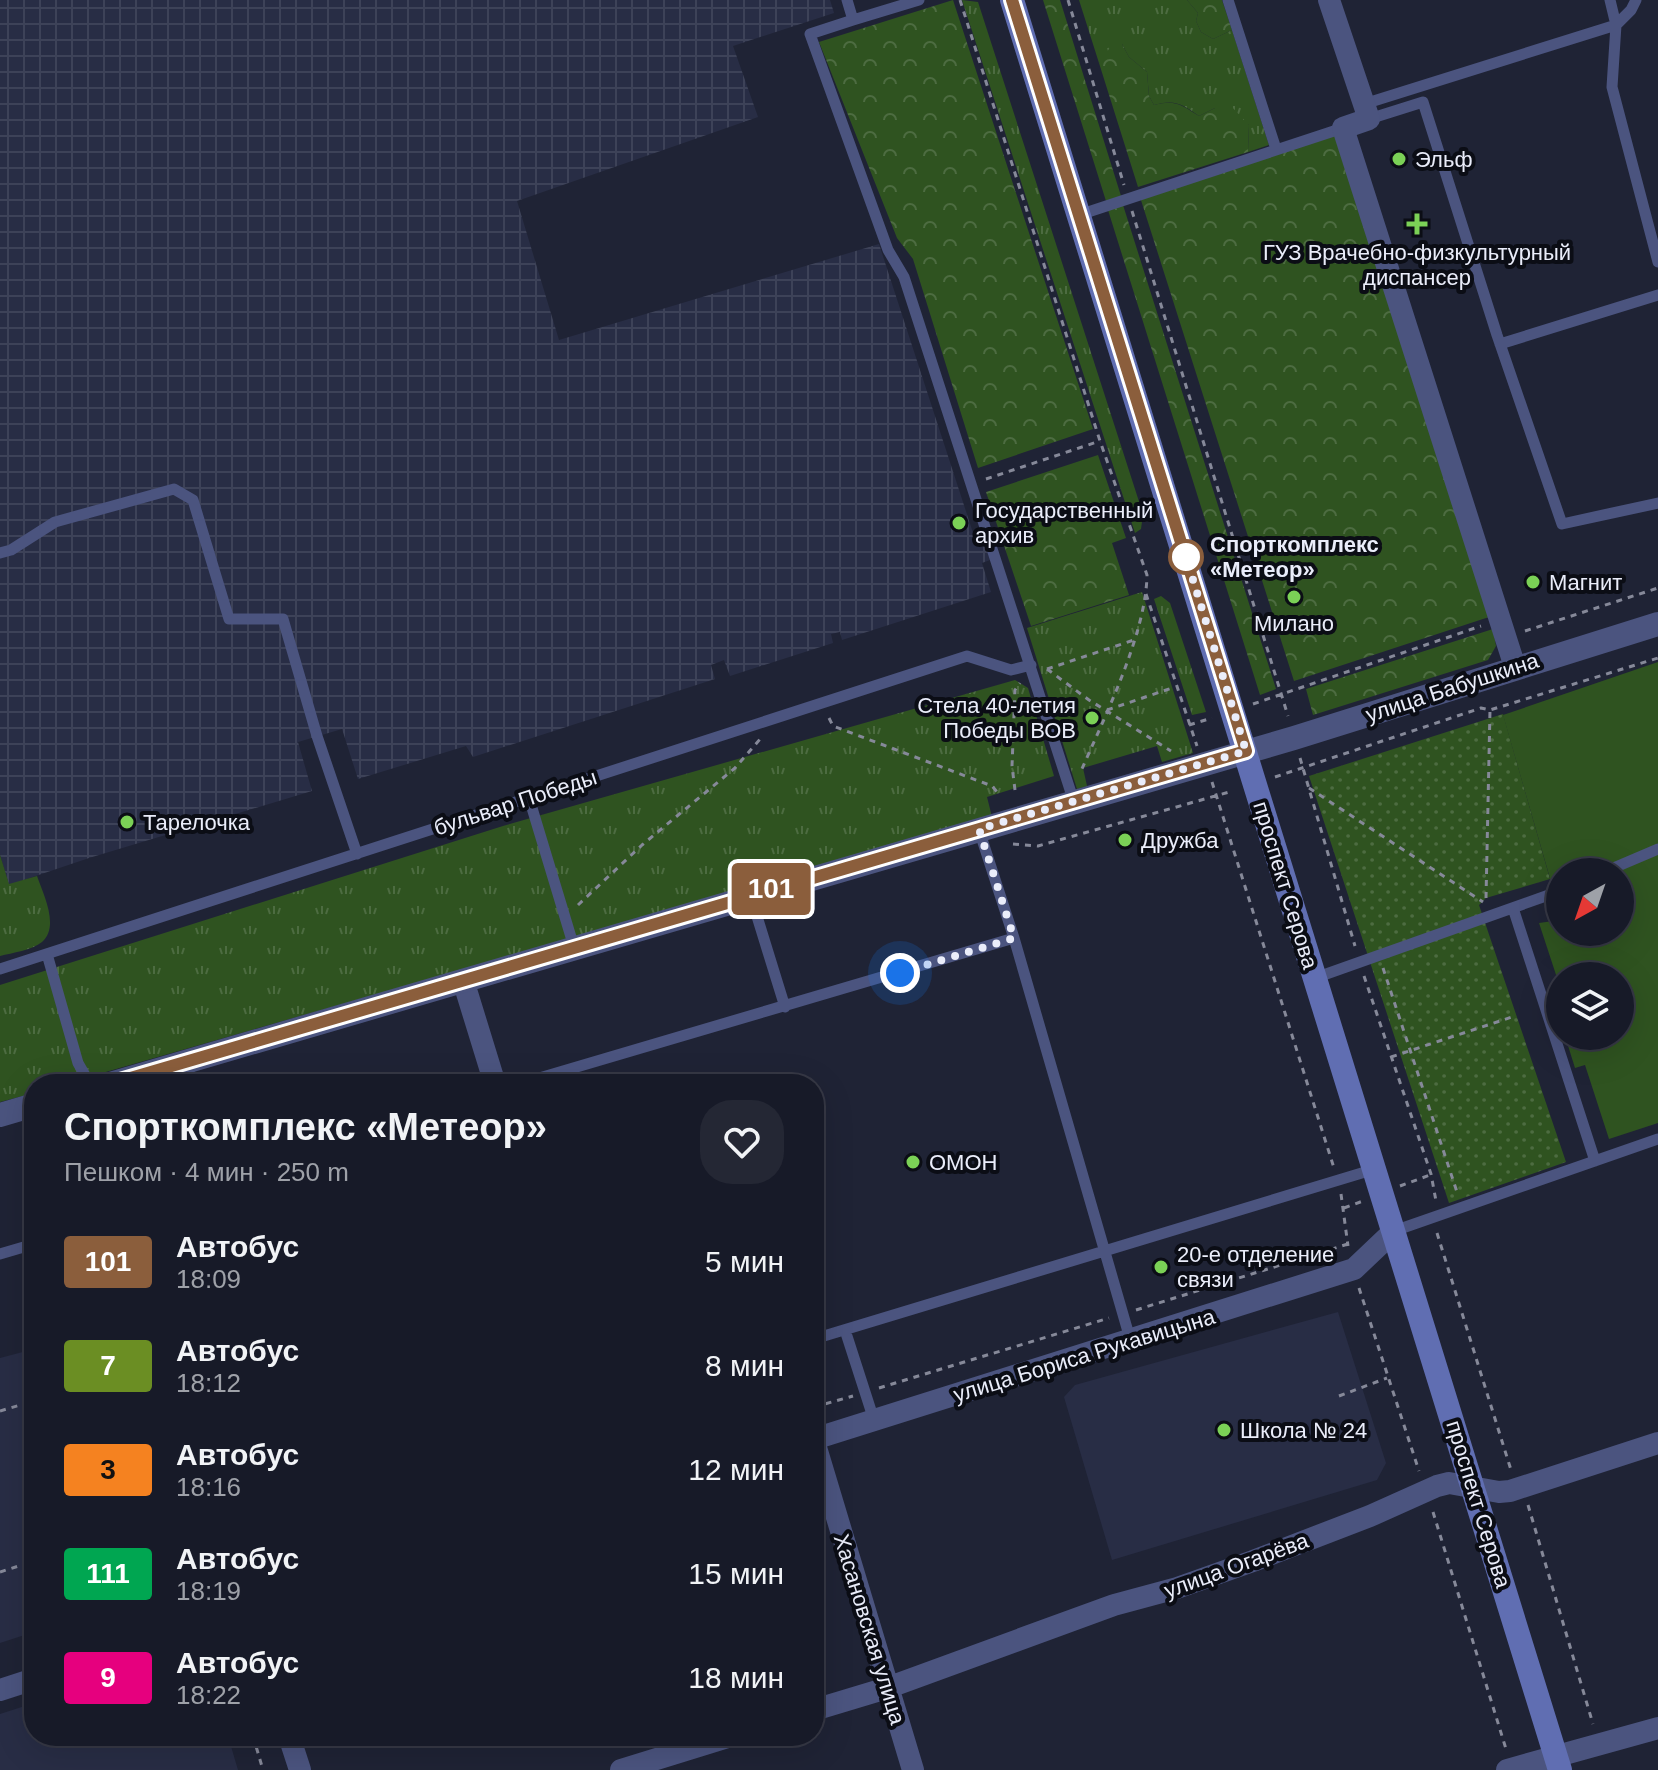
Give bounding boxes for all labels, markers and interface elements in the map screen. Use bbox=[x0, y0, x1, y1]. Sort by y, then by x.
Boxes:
place label: Эльф bbox=[1415, 147, 1472, 172]
marker: Эльф bbox=[1390, 150, 1408, 168]
marker: ГУЗ Врачебно-физкультурный диспансер bbox=[1406, 213, 1428, 235]
place label: ГУЗ Врачебно-физкультурный диспансер bbox=[1263, 240, 1571, 290]
place label: Государственный архив bbox=[975, 498, 1153, 548]
marker: Государственный архив bbox=[950, 514, 968, 532]
place label: Спорткомплекс «Метеор» bbox=[1210, 532, 1379, 582]
marker: Спорткомплекс «Метеор» bbox=[1169, 540, 1203, 574]
place label: Магнит bbox=[1549, 570, 1622, 595]
marker: Магнит bbox=[1524, 573, 1542, 591]
marker: Милано bbox=[1285, 588, 1303, 606]
place label: Милано bbox=[1254, 611, 1334, 636]
street label: улица Бабушкина bbox=[1363, 647, 1542, 727]
place label: Стела 40-летия Победы ВОВ bbox=[917, 693, 1076, 743]
marker: Стела 40-летия Победы ВОВ bbox=[1083, 709, 1101, 727]
street label: бульвар Победы bbox=[431, 764, 600, 841]
street label: проспект Серова bbox=[1248, 798, 1323, 973]
place label: Тарелочка bbox=[143, 810, 251, 835]
marker: Тарелочка bbox=[118, 813, 136, 831]
place label: Дружба bbox=[1141, 828, 1219, 853]
marker: Дружба bbox=[1116, 831, 1134, 849]
north arrow bbox=[1546, 858, 1634, 946]
map controls bbox=[1546, 858, 1634, 1050]
line badge: 101 bbox=[725, 863, 817, 915]
text: 101 bbox=[748, 873, 794, 904]
your location bbox=[880, 953, 920, 993]
button: layers bbox=[1546, 962, 1634, 1050]
button: heart bbox=[700, 1100, 784, 1184]
text: Спорткомплекс «Метеор» bbox=[64, 1106, 547, 1148]
place label: ОМОН bbox=[929, 1150, 997, 1175]
marker: ОМОН bbox=[904, 1153, 922, 1171]
text: Пешком · 4 мин · 250 m bbox=[64, 1157, 349, 1187]
text: Автобус bbox=[176, 1230, 299, 1263]
place label: 20-е отделение связи bbox=[1177, 1242, 1334, 1292]
text: 5 мин bbox=[705, 1245, 784, 1278]
text: 101 bbox=[85, 1246, 131, 1277]
marker: 20-е отделение связи bbox=[1152, 1258, 1170, 1276]
text: 18:09 bbox=[176, 1264, 241, 1294]
street label: улица Бориса Рукавицына bbox=[950, 1304, 1219, 1407]
text: Автобус bbox=[176, 1334, 299, 1367]
text: 8 мин bbox=[705, 1349, 784, 1382]
text: 7 bbox=[100, 1350, 116, 1381]
text: 18:12 bbox=[176, 1368, 241, 1398]
street label: проспект Серова bbox=[1441, 1417, 1516, 1592]
place label: Школа № 24 bbox=[1240, 1418, 1367, 1443]
marker: Школа № 24 bbox=[1215, 1421, 1233, 1439]
text: Автобус bbox=[176, 1438, 299, 1471]
text: 12 мин bbox=[688, 1453, 784, 1486]
text: 3 bbox=[100, 1454, 116, 1485]
text: 18:16 bbox=[176, 1472, 241, 1502]
street label: улица Огарёва bbox=[1161, 1528, 1312, 1603]
street label: Хасановская улица bbox=[829, 1531, 911, 1728]
text: Автобус bbox=[176, 1542, 299, 1575]
text: 15 мин bbox=[688, 1557, 784, 1590]
text: 111 bbox=[86, 1558, 130, 1589]
text: 18:19 bbox=[176, 1576, 241, 1606]
text: Автобус bbox=[176, 1646, 299, 1679]
text: 18 мин bbox=[688, 1661, 784, 1694]
text: 9 bbox=[100, 1662, 116, 1693]
text: 18:22 bbox=[176, 1680, 241, 1710]

